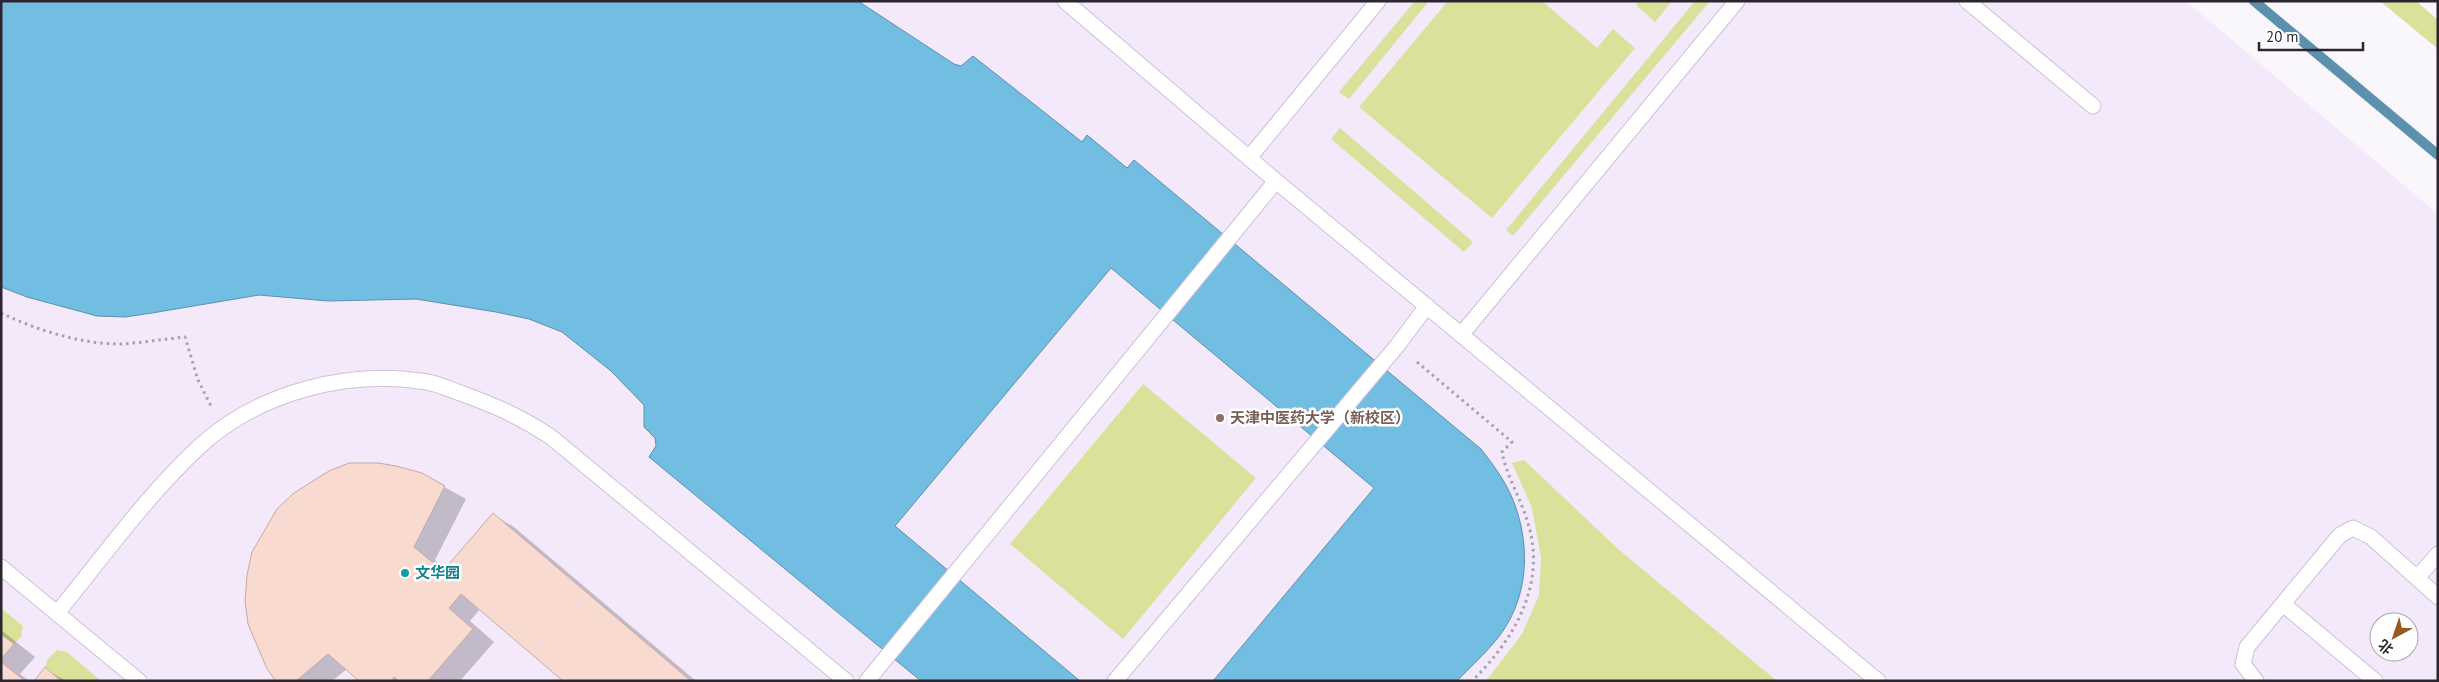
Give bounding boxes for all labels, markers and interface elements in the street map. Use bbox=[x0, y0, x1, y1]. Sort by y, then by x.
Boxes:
scale bar bbox=[2259, 20, 2363, 52]
text: 20 m bbox=[2266, 27, 2299, 46]
place label: 天津中医药大学（新校区） bbox=[1230, 408, 1410, 427]
marker: 天津中医药大学（新校区） bbox=[1214, 412, 1226, 424]
place label: 文华园 bbox=[415, 563, 460, 582]
marker: 文华园 bbox=[399, 567, 411, 579]
north arrow bbox=[2369, 612, 2419, 662]
text: 北 bbox=[2374, 636, 2397, 658]

